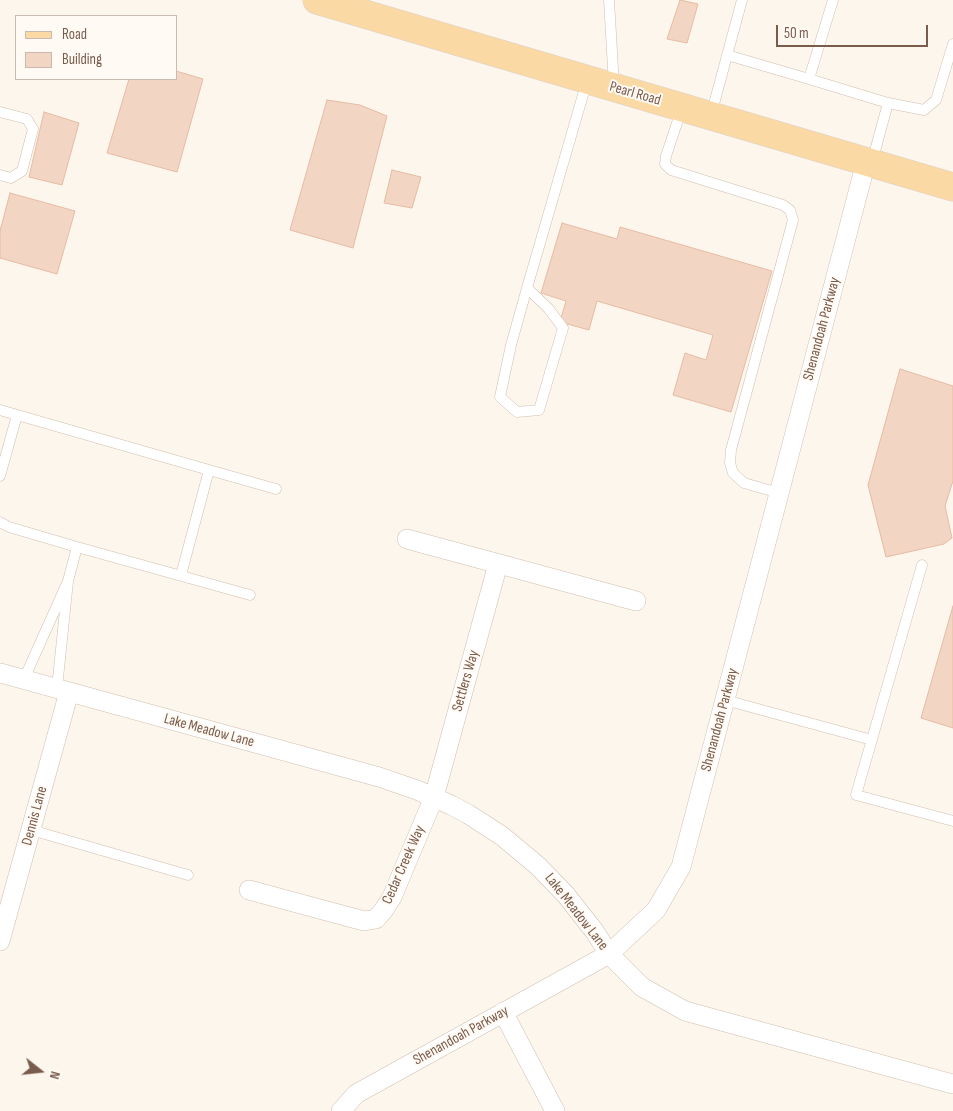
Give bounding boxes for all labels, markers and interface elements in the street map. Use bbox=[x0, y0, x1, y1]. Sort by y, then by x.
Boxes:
legend bbox=[15, 15, 178, 80]
scale bar bbox=[778, 15, 930, 47]
text: 50 m bbox=[784, 24, 809, 43]
text: Road bbox=[62, 25, 87, 44]
text: Building bbox=[62, 50, 102, 69]
street label: Pearl Road bbox=[607, 78, 663, 110]
street label: Shenandoah Parkway bbox=[800, 275, 844, 383]
street label: Settlers Way bbox=[449, 648, 483, 714]
street label: Shenandoah Parkway bbox=[698, 666, 742, 774]
street label: Lake Meadow Lane bbox=[162, 710, 256, 752]
street label: Dennis Lane bbox=[18, 784, 52, 848]
street label: Cedar Creek Way bbox=[379, 823, 429, 907]
street label: Lake Meadow Lane bbox=[540, 870, 612, 954]
street label: Shenandoah Parkway bbox=[410, 1002, 512, 1070]
north arrow bbox=[15, 1046, 65, 1096]
text: N bbox=[46, 1069, 64, 1081]

